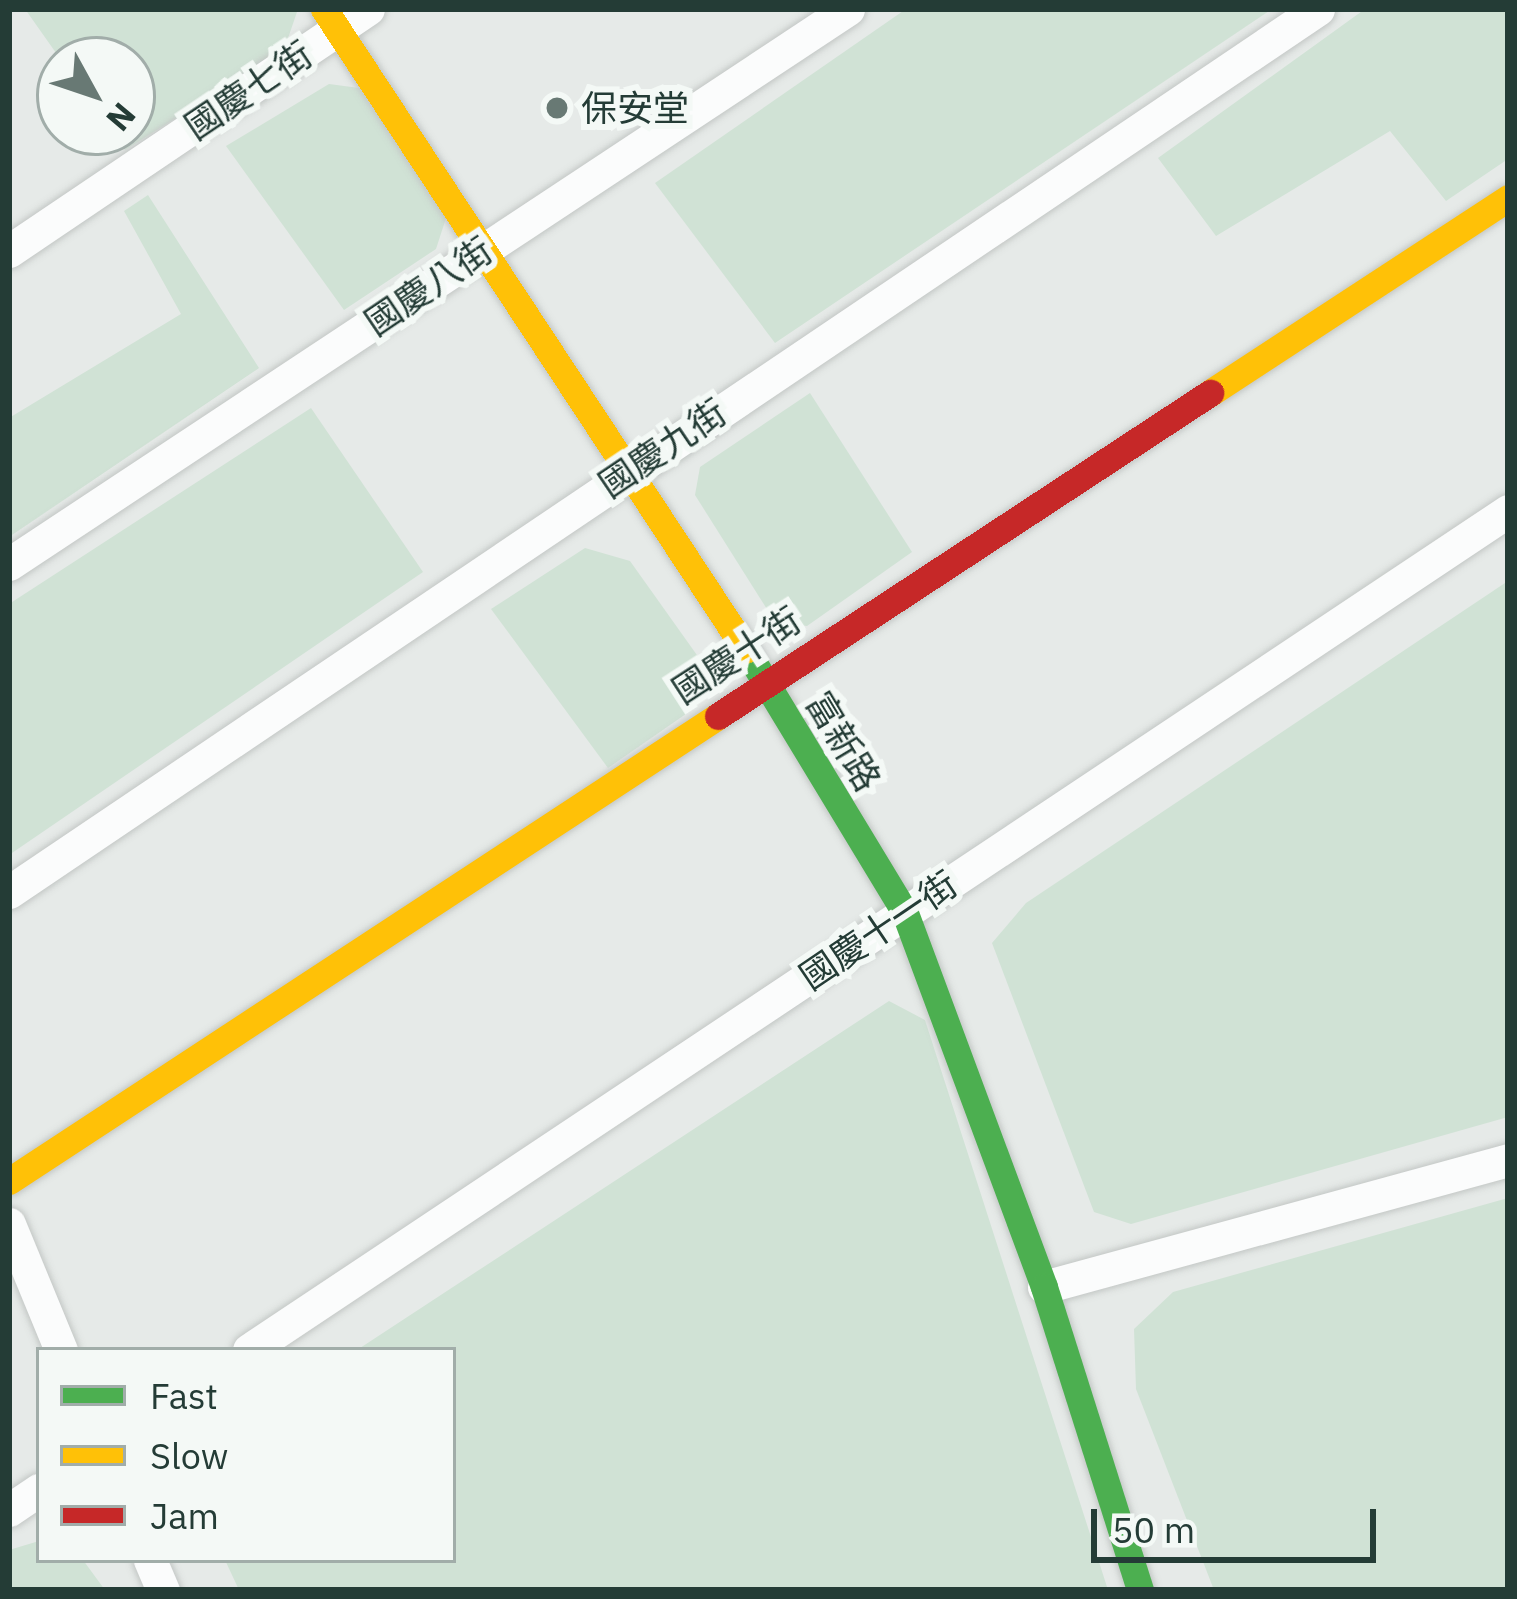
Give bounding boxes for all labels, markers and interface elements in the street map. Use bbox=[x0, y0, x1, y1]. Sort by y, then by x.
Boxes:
street label: 國慶七街 bbox=[176, 32, 320, 148]
north arrow bbox=[36, 36, 156, 156]
place label: 保安堂 bbox=[581, 86, 689, 130]
text: N bbox=[98, 95, 146, 141]
marker: 保安堂 bbox=[544, 95, 570, 121]
street label: 國慶八街 bbox=[356, 228, 500, 344]
street label: 國慶九街 bbox=[590, 390, 734, 506]
street label: 國慶十街 bbox=[664, 598, 808, 712]
street label: 富新路 bbox=[798, 684, 890, 798]
street label: 國慶十一街 bbox=[791, 862, 965, 998]
legend bbox=[36, 1347, 456, 1563]
text: Fast bbox=[150, 1372, 218, 1419]
text: Slow bbox=[150, 1432, 228, 1479]
scale bar bbox=[1097, 1485, 1382, 1559]
text: Jam bbox=[150, 1492, 219, 1539]
text: 50 m bbox=[1112, 1506, 1195, 1553]

